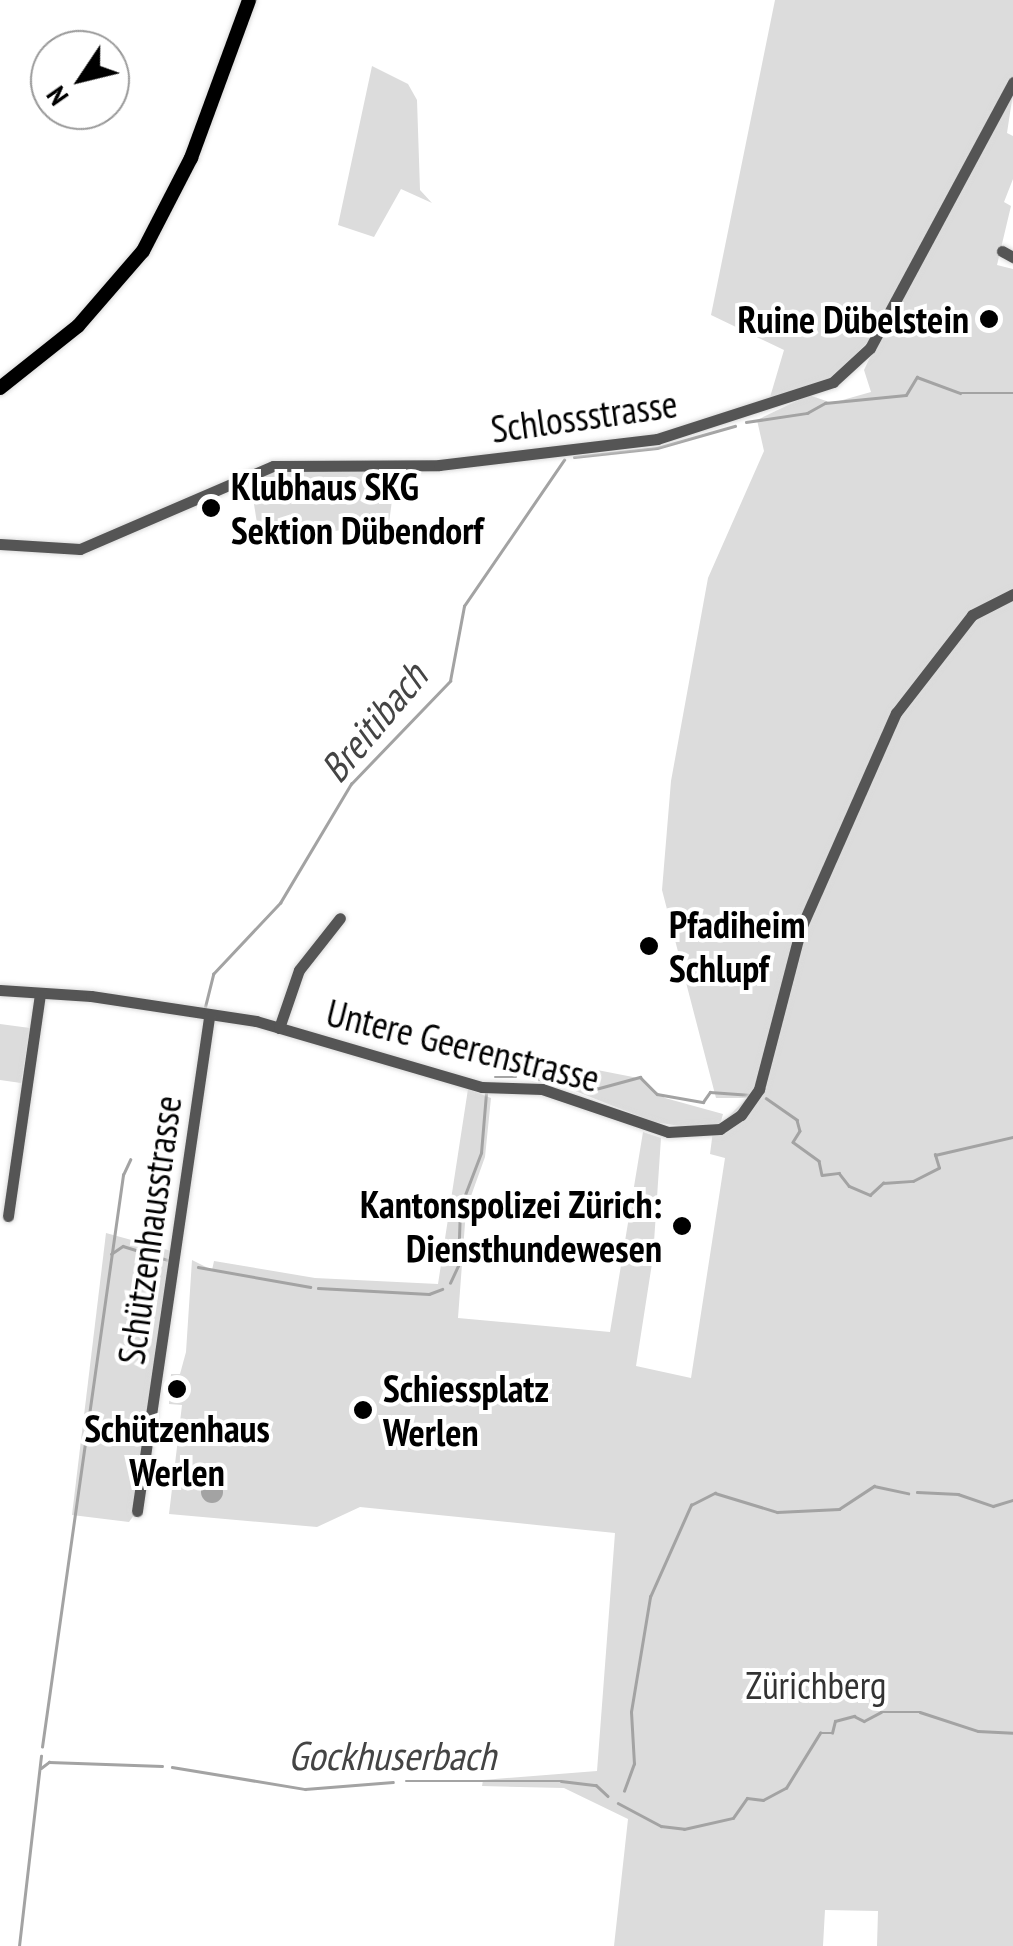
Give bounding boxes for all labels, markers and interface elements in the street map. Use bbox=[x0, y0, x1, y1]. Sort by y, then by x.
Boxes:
north arrow bbox=[30, 30, 130, 130]
text: N bbox=[37, 80, 76, 113]
place label: Ruine Dübelstein bbox=[737, 296, 969, 342]
marker: Ruine Dübelstein bbox=[978, 308, 1000, 330]
street label: Schlossstrasse bbox=[488, 380, 680, 452]
place label: Klubhaus SKG Sektion Dübendorf bbox=[231, 463, 484, 552]
marker: Klubhaus SKG Sektion Dübendorf bbox=[200, 497, 222, 519]
water label: Breitibach bbox=[310, 653, 436, 791]
place label: Pfadiheim Schlupf bbox=[669, 901, 805, 991]
marker: Pfadiheim Schlupf bbox=[638, 935, 660, 957]
street label: Untere Geerenstrasse bbox=[322, 989, 604, 1101]
street label: Schützenhausstrasse bbox=[108, 1093, 190, 1367]
place label: Kantonspolizei Zürich: Diensthundewesen bbox=[360, 1181, 662, 1270]
marker: Kantonspolizei Zürich: Diensthundewesen bbox=[671, 1215, 693, 1237]
place label: Schiessplatz Werlen bbox=[383, 1365, 549, 1455]
marker: Schützenhaus Werlen bbox=[166, 1378, 188, 1400]
marker: Schiessplatz Werlen bbox=[352, 1399, 374, 1421]
place label: Schützenhaus Werlen bbox=[84, 1405, 270, 1495]
park label: Zürichberg bbox=[745, 1662, 887, 1708]
water label: Gockhuserbach bbox=[288, 1731, 496, 1779]

